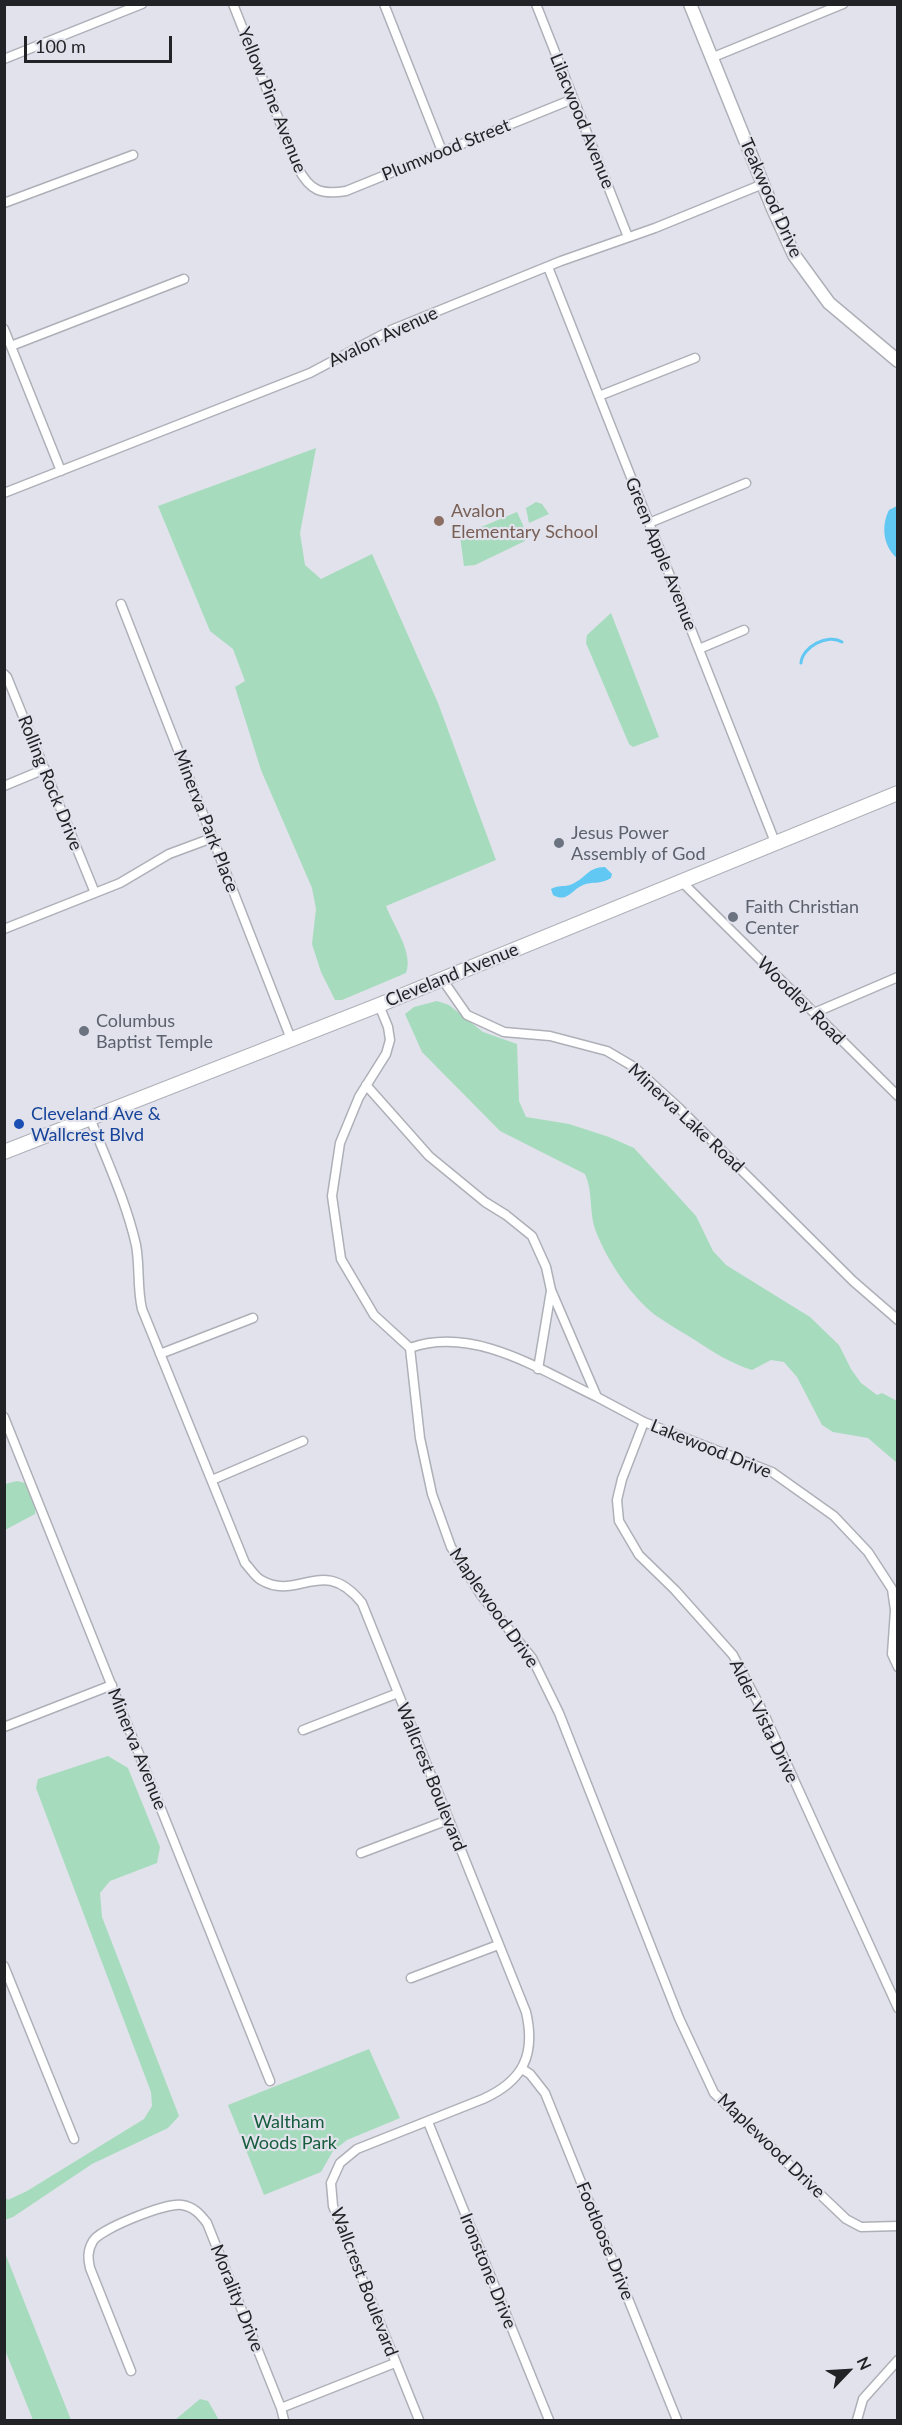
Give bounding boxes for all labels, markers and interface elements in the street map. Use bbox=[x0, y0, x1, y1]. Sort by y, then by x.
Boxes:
scale bar bbox=[27, 24, 176, 62]
street label: Yellow Pine Avenue bbox=[233, 24, 311, 176]
text: 100 m bbox=[35, 35, 86, 57]
street label: Lilacwood Avenue bbox=[545, 50, 619, 192]
street label: Plumwood Street bbox=[379, 114, 513, 186]
street label: Teakwood Drive bbox=[735, 135, 807, 261]
street label: Avalon Avenue bbox=[325, 302, 441, 372]
street label: Green Apple Avenue bbox=[620, 474, 702, 634]
place label: Avalon Elementary School bbox=[451, 500, 598, 542]
marker: Avalon Elementary School bbox=[432, 514, 446, 528]
street label: Rolling Rock Drive bbox=[13, 712, 87, 854]
street label: Minerva Park Place bbox=[169, 747, 243, 895]
place label: Jesus Power Assembly of God bbox=[571, 822, 706, 864]
marker: Jesus Power Assembly of God bbox=[552, 836, 566, 850]
place label: Faith Christian Center bbox=[745, 896, 859, 938]
marker: Faith Christian Center bbox=[726, 910, 740, 924]
street label: Cleveland Avenue bbox=[382, 938, 522, 1012]
street label: Woodley Road bbox=[753, 953, 849, 1049]
place label: Columbus Baptist Temple bbox=[96, 1010, 213, 1052]
marker: Columbus Baptist Temple bbox=[77, 1024, 91, 1038]
street label: Minerva Lake Road bbox=[624, 1059, 748, 1177]
place label: Cleveland Ave & Wallcrest Blvd bbox=[31, 1103, 160, 1146]
marker: Cleveland Ave & Wallcrest Blvd bbox=[12, 1117, 26, 1131]
street label: Lakewood Drive bbox=[647, 1415, 775, 1483]
street label: Maplewood Drive bbox=[445, 1544, 543, 1672]
street label: Alder Vista Drive bbox=[725, 1656, 803, 1786]
street label: Minerva Avenue bbox=[103, 1685, 171, 1813]
street label: Wallcrest Boulevard bbox=[391, 1700, 471, 1854]
street label: Maplewood Drive bbox=[713, 2089, 829, 2203]
park label: Waltham Woods Park bbox=[241, 2111, 337, 2154]
street label: Footloose Drive bbox=[571, 2179, 639, 2303]
street label: Wallcrest Boulevard bbox=[326, 2204, 402, 2360]
street label: Ironstone Drive bbox=[455, 2210, 521, 2332]
street label: Morality Drive bbox=[206, 2241, 268, 2355]
north arrow bbox=[818, 2341, 878, 2401]
text: N bbox=[854, 2354, 876, 2373]

